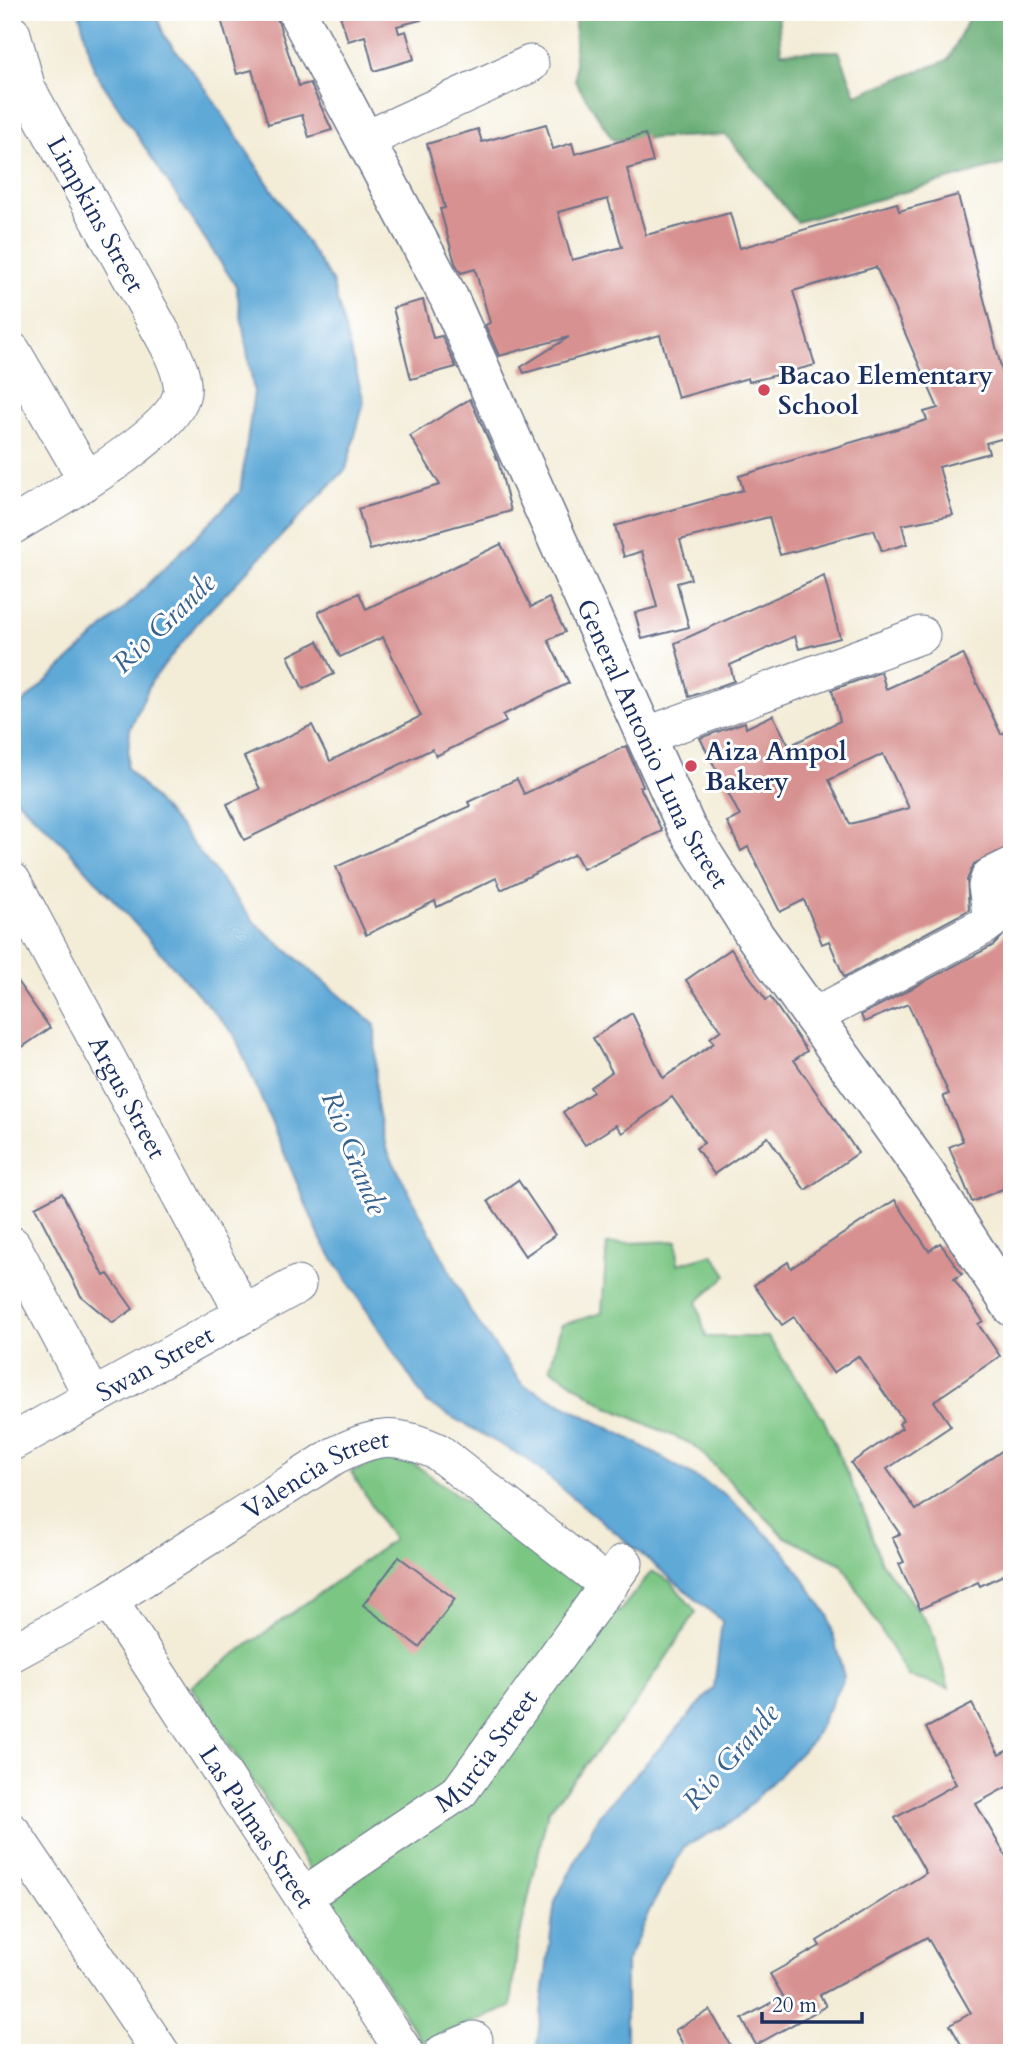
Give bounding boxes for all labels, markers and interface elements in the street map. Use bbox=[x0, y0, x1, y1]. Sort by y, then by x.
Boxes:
street label: Limpkins Street bbox=[39, 130, 153, 298]
place label: Bacao Elementary School bbox=[778, 358, 993, 423]
marker: Bacao Elementary School bbox=[756, 382, 772, 398]
water label: Rio Grande bbox=[104, 564, 224, 682]
street label: General Antonio Luna Street bbox=[568, 593, 738, 895]
place label: Aiza Ampol Bakery bbox=[705, 734, 847, 799]
marker: Aiza Ampol Bakery bbox=[683, 758, 699, 774]
street label: Argus Street bbox=[80, 1029, 175, 1165]
water label: Rio Grande bbox=[312, 1086, 396, 1220]
street label: Swan Street bbox=[90, 1317, 220, 1410]
street label: Valencia Street bbox=[236, 1421, 390, 1528]
street label: Murcia Street bbox=[428, 1682, 545, 1820]
water label: Rio Grande bbox=[674, 1695, 788, 1818]
street label: Las Palmas Street bbox=[191, 1739, 323, 1915]
scale bar bbox=[762, 1981, 861, 2025]
text: 20 m bbox=[772, 1991, 817, 2020]

